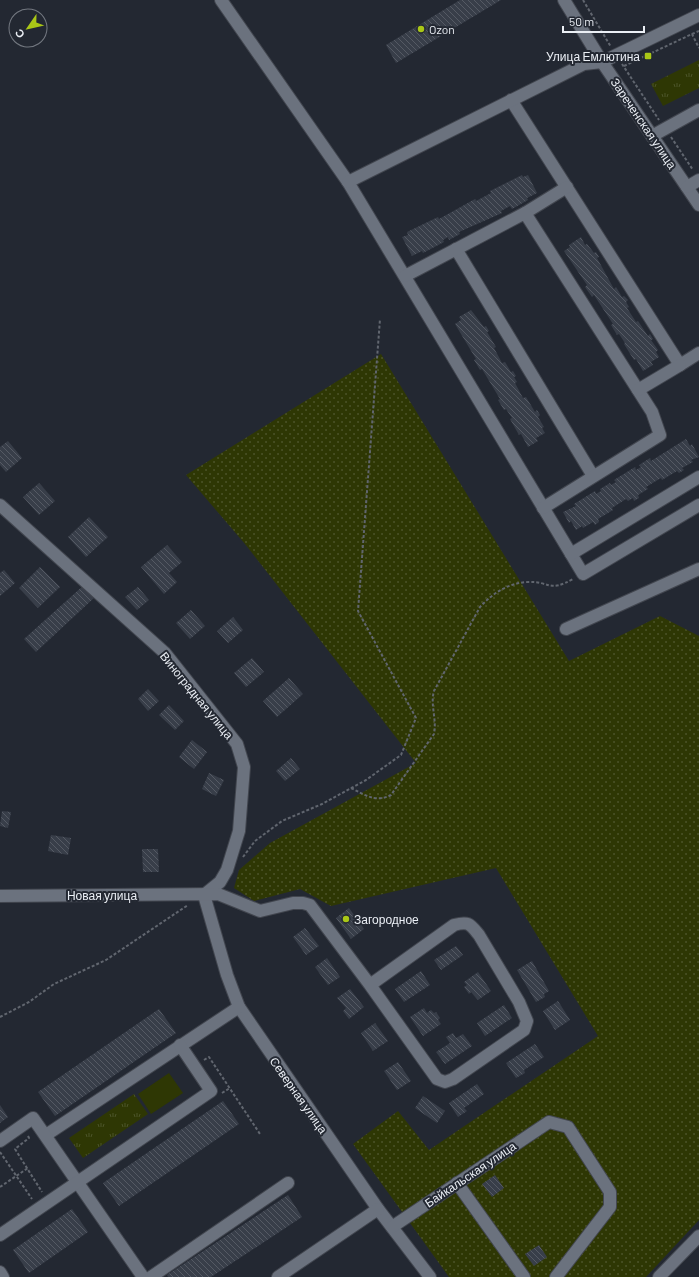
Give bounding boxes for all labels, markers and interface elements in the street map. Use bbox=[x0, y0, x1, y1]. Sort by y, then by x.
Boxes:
north arrow bbox=[8, 8, 48, 48]
scale bar bbox=[563, 8, 644, 34]
text: 50 m bbox=[569, 14, 594, 28]
place label: Ozon bbox=[429, 22, 455, 36]
marker: Ozon bbox=[416, 24, 426, 34]
text: С bbox=[12, 27, 27, 41]
place label: Улица Емлютина bbox=[546, 49, 640, 64]
marker: Улица Емлютина bbox=[643, 51, 653, 61]
street label: Зареченская улица bbox=[608, 75, 680, 172]
street label: Виноградная улица bbox=[157, 649, 237, 742]
street label: Новая улица bbox=[67, 888, 137, 903]
place label: Загородное bbox=[354, 912, 419, 927]
marker: Загородное bbox=[341, 914, 351, 924]
street label: Северная улица bbox=[267, 1054, 331, 1137]
street label: Байкальская улица bbox=[422, 1138, 519, 1210]

